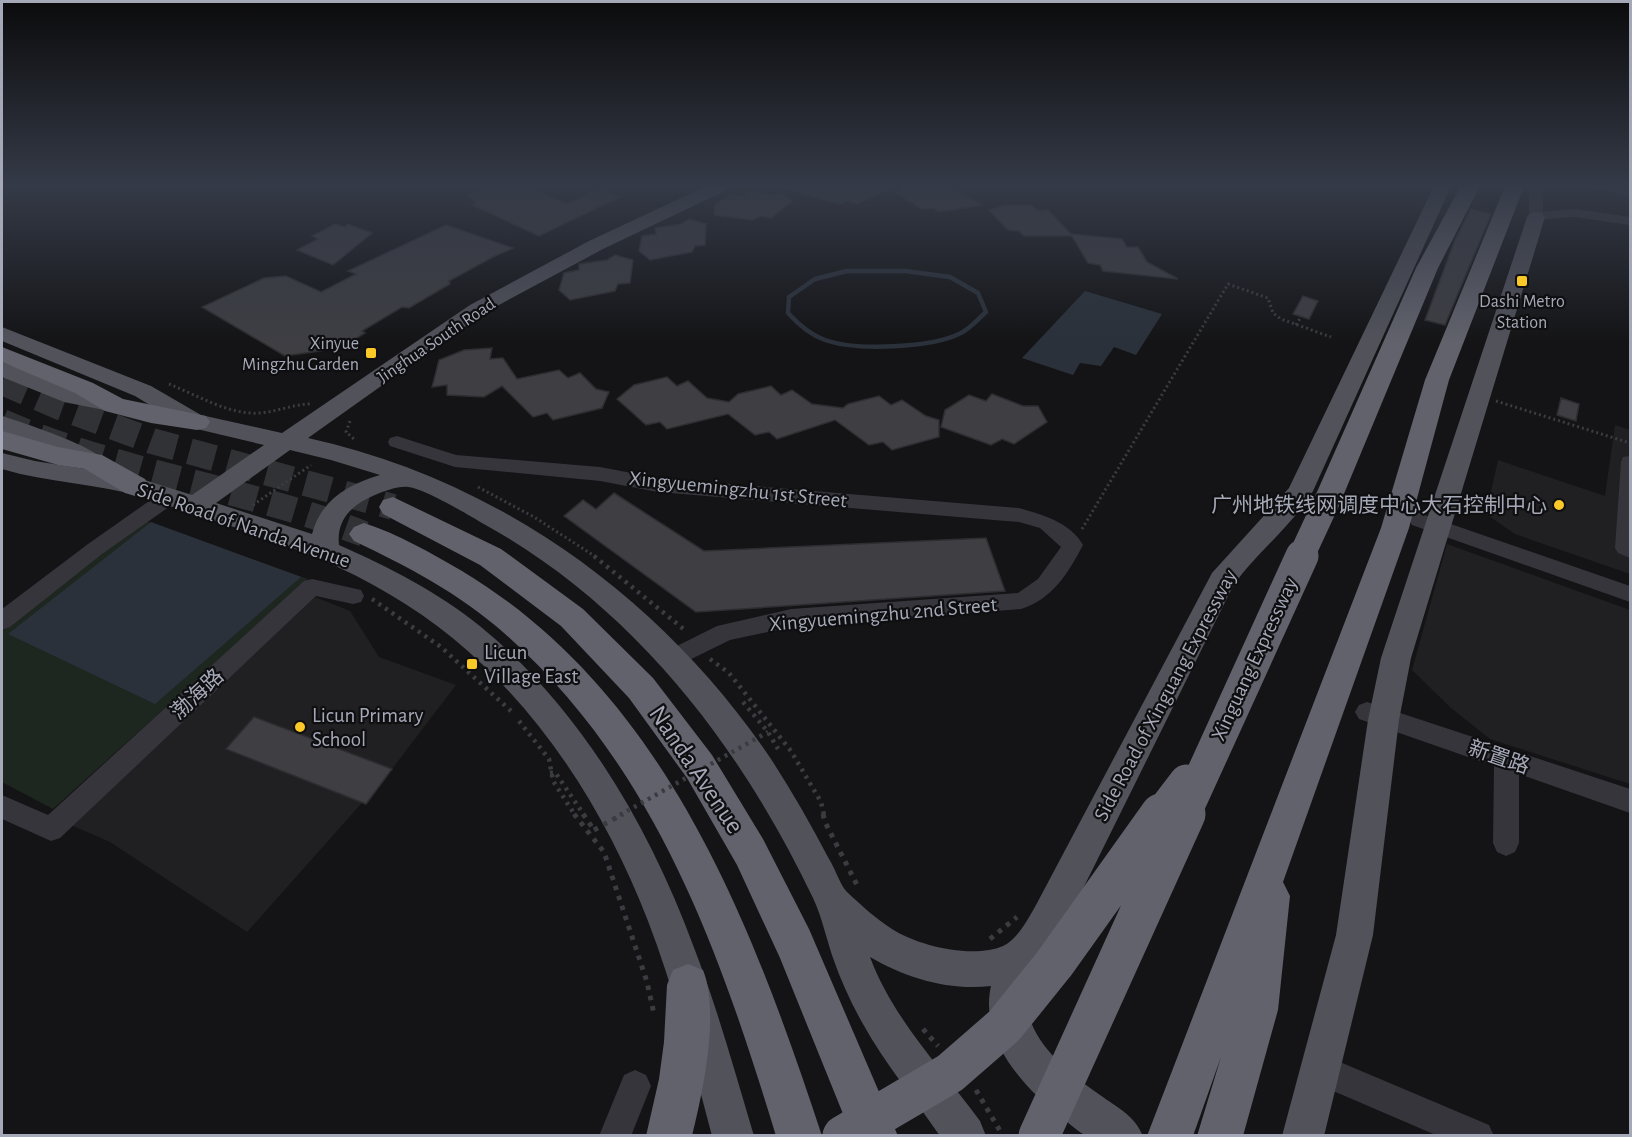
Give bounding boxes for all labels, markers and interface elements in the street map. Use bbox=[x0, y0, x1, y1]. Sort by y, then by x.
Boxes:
marker: Dashi Metro Station bbox=[1515, 274, 1529, 288]
place label: Dashi Metro Station bbox=[1479, 293, 1565, 332]
street label: Jinghua South Road bbox=[374, 295, 499, 387]
place label: Xinyue Mingzhu Garden bbox=[242, 335, 359, 374]
marker: Xinyue Mingzhu Garden bbox=[364, 346, 378, 360]
street label: Xingyuemingzhu 1st Street bbox=[628, 468, 848, 511]
street label: Side Road of Nanda Avenue bbox=[135, 479, 353, 572]
place label: 广州地铁线网调度中心大石控制中心 bbox=[1211, 494, 1547, 516]
marker: 广州地铁线网调度中心大石控制中心 bbox=[1552, 498, 1566, 512]
street label: Side Road of Xinguang Expressway bbox=[1090, 566, 1241, 824]
street label: Xinguang Expressway bbox=[1207, 574, 1301, 744]
street label: Xingyuemingzhu 2nd Street bbox=[768, 594, 998, 635]
place label: Licun Village East bbox=[484, 642, 579, 687]
marker: Licun Village East bbox=[465, 657, 479, 671]
street label: 渤海路 bbox=[166, 664, 228, 724]
street label: Nanda Avenue bbox=[644, 701, 748, 838]
place label: Licun Primary School bbox=[312, 705, 424, 750]
marker: Licun Primary School bbox=[293, 720, 307, 734]
street label: 新置路 bbox=[1466, 736, 1532, 778]

